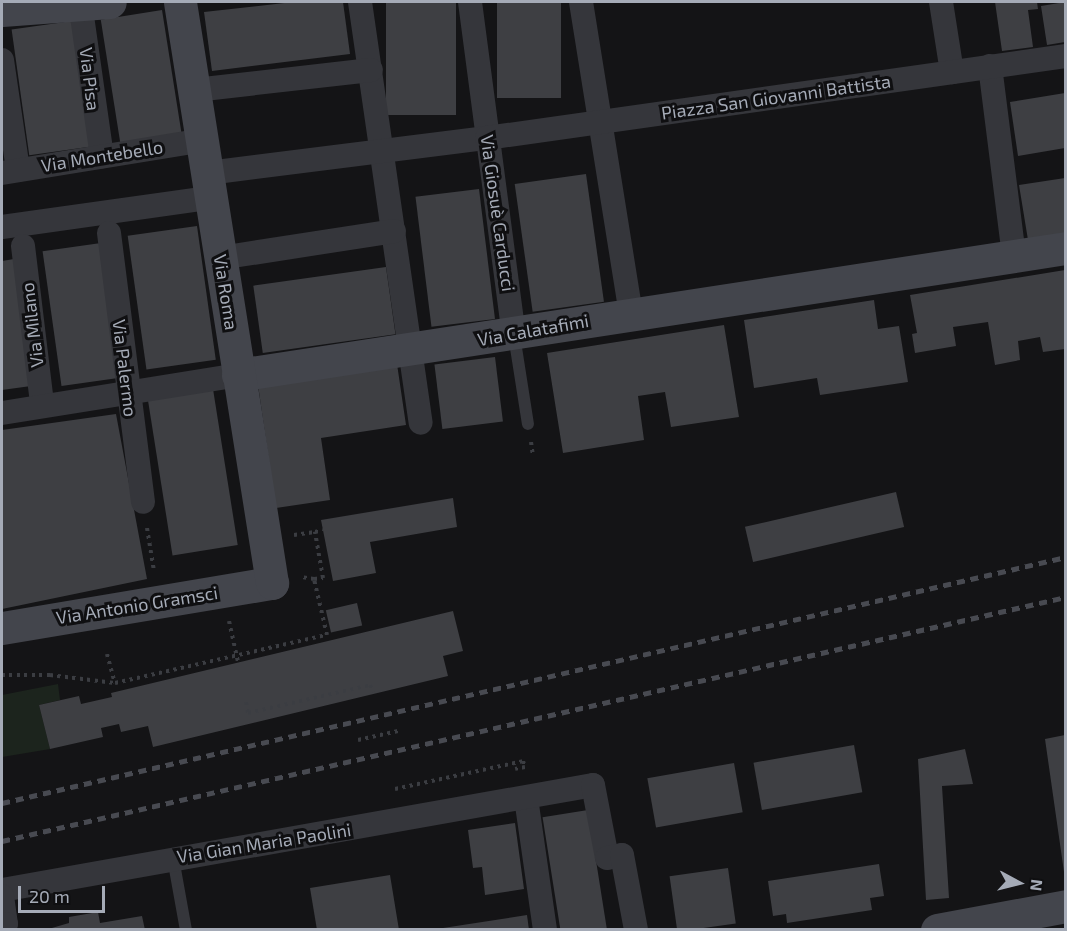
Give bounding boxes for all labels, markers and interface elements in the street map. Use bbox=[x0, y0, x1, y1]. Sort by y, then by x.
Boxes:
street label: Via Pisa bbox=[75, 46, 105, 112]
street label: Piazza San Giovanni Battista bbox=[660, 70, 892, 124]
street label: Via Giosuè Carducci bbox=[476, 133, 520, 293]
street label: Via Montebello bbox=[39, 136, 165, 176]
street label: Via Roma bbox=[209, 253, 243, 331]
street label: Via Milano bbox=[16, 281, 48, 369]
street label: Via Calatafimi bbox=[476, 310, 590, 350]
street label: Via Palermo bbox=[108, 318, 142, 418]
street label: Via Antonio Gramsci bbox=[54, 582, 220, 628]
street label: Via Gian Maria Paolini bbox=[175, 819, 353, 867]
north arrow bbox=[989, 853, 1049, 913]
scale bar bbox=[21, 874, 108, 912]
text: N bbox=[1027, 878, 1047, 892]
text: 20 m bbox=[29, 885, 70, 907]

